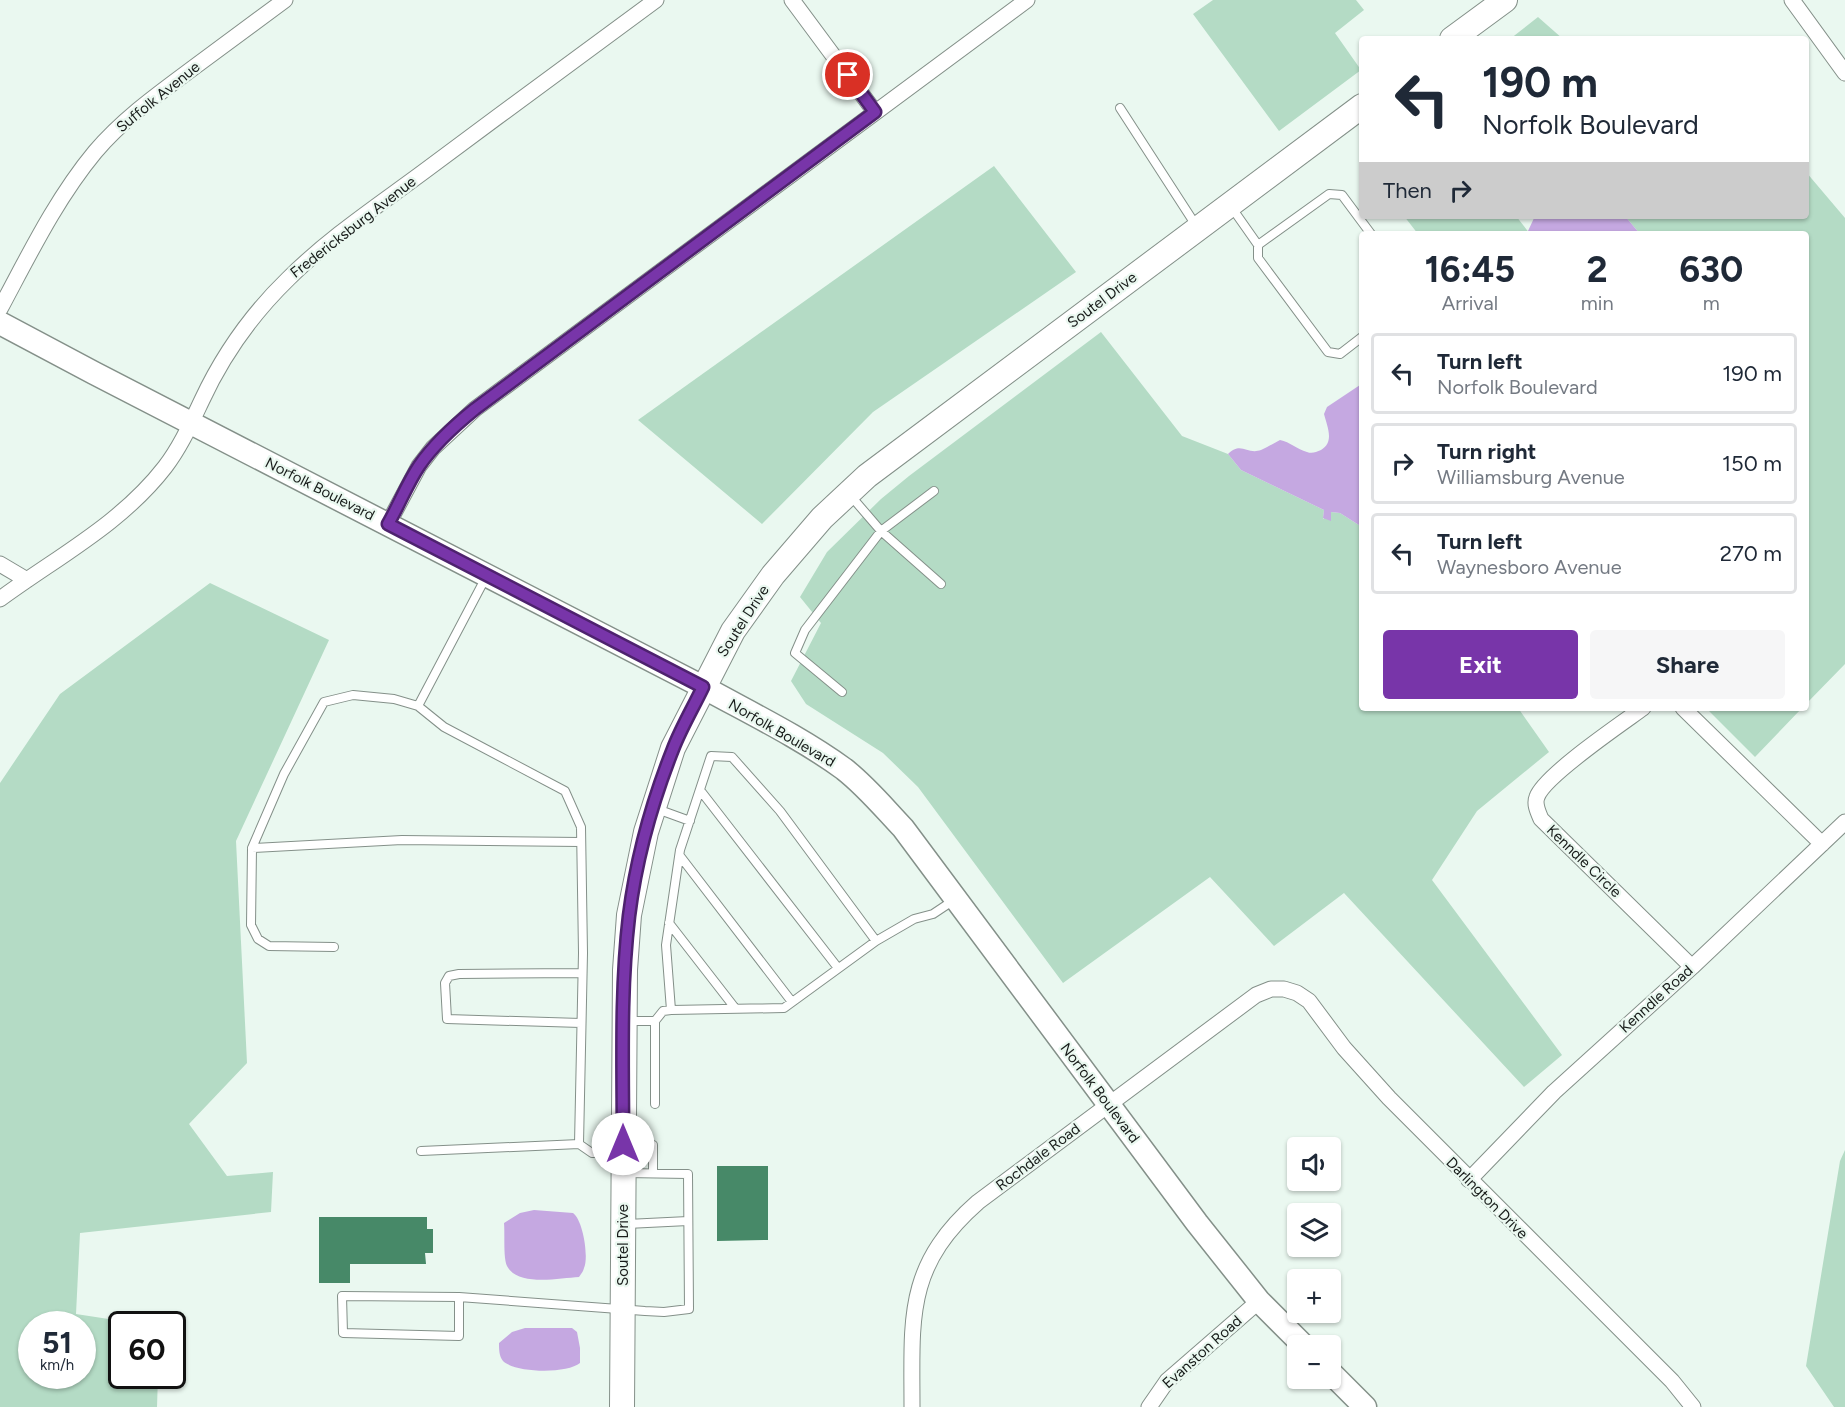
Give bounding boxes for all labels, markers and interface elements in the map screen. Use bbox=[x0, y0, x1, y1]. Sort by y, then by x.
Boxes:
pin bbox=[822, 49, 873, 100]
text: 190 m bbox=[1482, 57, 1598, 108]
street label: Suffolk Avenue bbox=[113, 58, 203, 136]
icon: arrive bbox=[831, 58, 864, 91]
icon: left bbox=[1383, 60, 1461, 138]
text: Norfolk Boulevard bbox=[1482, 108, 1699, 141]
street label: Fredericksburg Avenue bbox=[287, 172, 419, 282]
icon: right bbox=[1444, 174, 1477, 207]
text: Then bbox=[1383, 177, 1432, 204]
text: 16:45 bbox=[1425, 248, 1515, 291]
text: 2 bbox=[1587, 248, 1608, 291]
text: 630 bbox=[1679, 248, 1743, 291]
street label: Soutel Drive bbox=[1064, 268, 1140, 332]
text: Arrival bbox=[1442, 291, 1498, 315]
text: min bbox=[1581, 291, 1614, 315]
text: m bbox=[1703, 291, 1720, 315]
text: Turn left bbox=[1437, 348, 1523, 375]
icon: left bbox=[1386, 357, 1419, 390]
text: 190 m bbox=[1722, 360, 1782, 387]
text: Norfolk Boulevard bbox=[1437, 375, 1598, 399]
text: Turn right bbox=[1437, 438, 1536, 465]
icon: right bbox=[1386, 447, 1419, 480]
text: 150 m bbox=[1722, 450, 1782, 477]
street label: Norfolk Boulevard bbox=[262, 454, 378, 524]
text: Williamsburg Avenue bbox=[1437, 465, 1625, 489]
text: Turn left bbox=[1437, 528, 1523, 555]
icon: left bbox=[1386, 537, 1419, 570]
text: 270 m bbox=[1720, 540, 1782, 567]
text: Waynesboro Avenue bbox=[1437, 555, 1622, 579]
street label: Soutel Drive bbox=[713, 582, 773, 660]
button: Exit bbox=[1383, 630, 1578, 699]
button: Share bbox=[1590, 630, 1785, 699]
street label: Norfolk Boulevard bbox=[725, 695, 839, 771]
street label: Kenndle Circle bbox=[1543, 821, 1625, 901]
street label: Kenndle Road bbox=[1616, 961, 1696, 1037]
street label: Norfolk Boulevard bbox=[1057, 1039, 1143, 1147]
position arrow bbox=[591, 1112, 655, 1176]
street label: Rochdale Road bbox=[992, 1119, 1084, 1195]
map controls bbox=[1287, 1137, 1341, 1389]
button: sound bbox=[1287, 1137, 1341, 1191]
street label: Darlington Drive bbox=[1442, 1153, 1532, 1243]
button: layers bbox=[1287, 1203, 1341, 1257]
street label: Soutel Drive bbox=[614, 1204, 632, 1286]
button: + bbox=[1287, 1269, 1341, 1323]
speed limit sign: 60 bbox=[108, 1311, 186, 1389]
street label: Evanston Road bbox=[1159, 1312, 1245, 1392]
text: 51 bbox=[42, 1324, 72, 1361]
button: − bbox=[1287, 1335, 1341, 1389]
text: km/h bbox=[40, 1356, 74, 1374]

